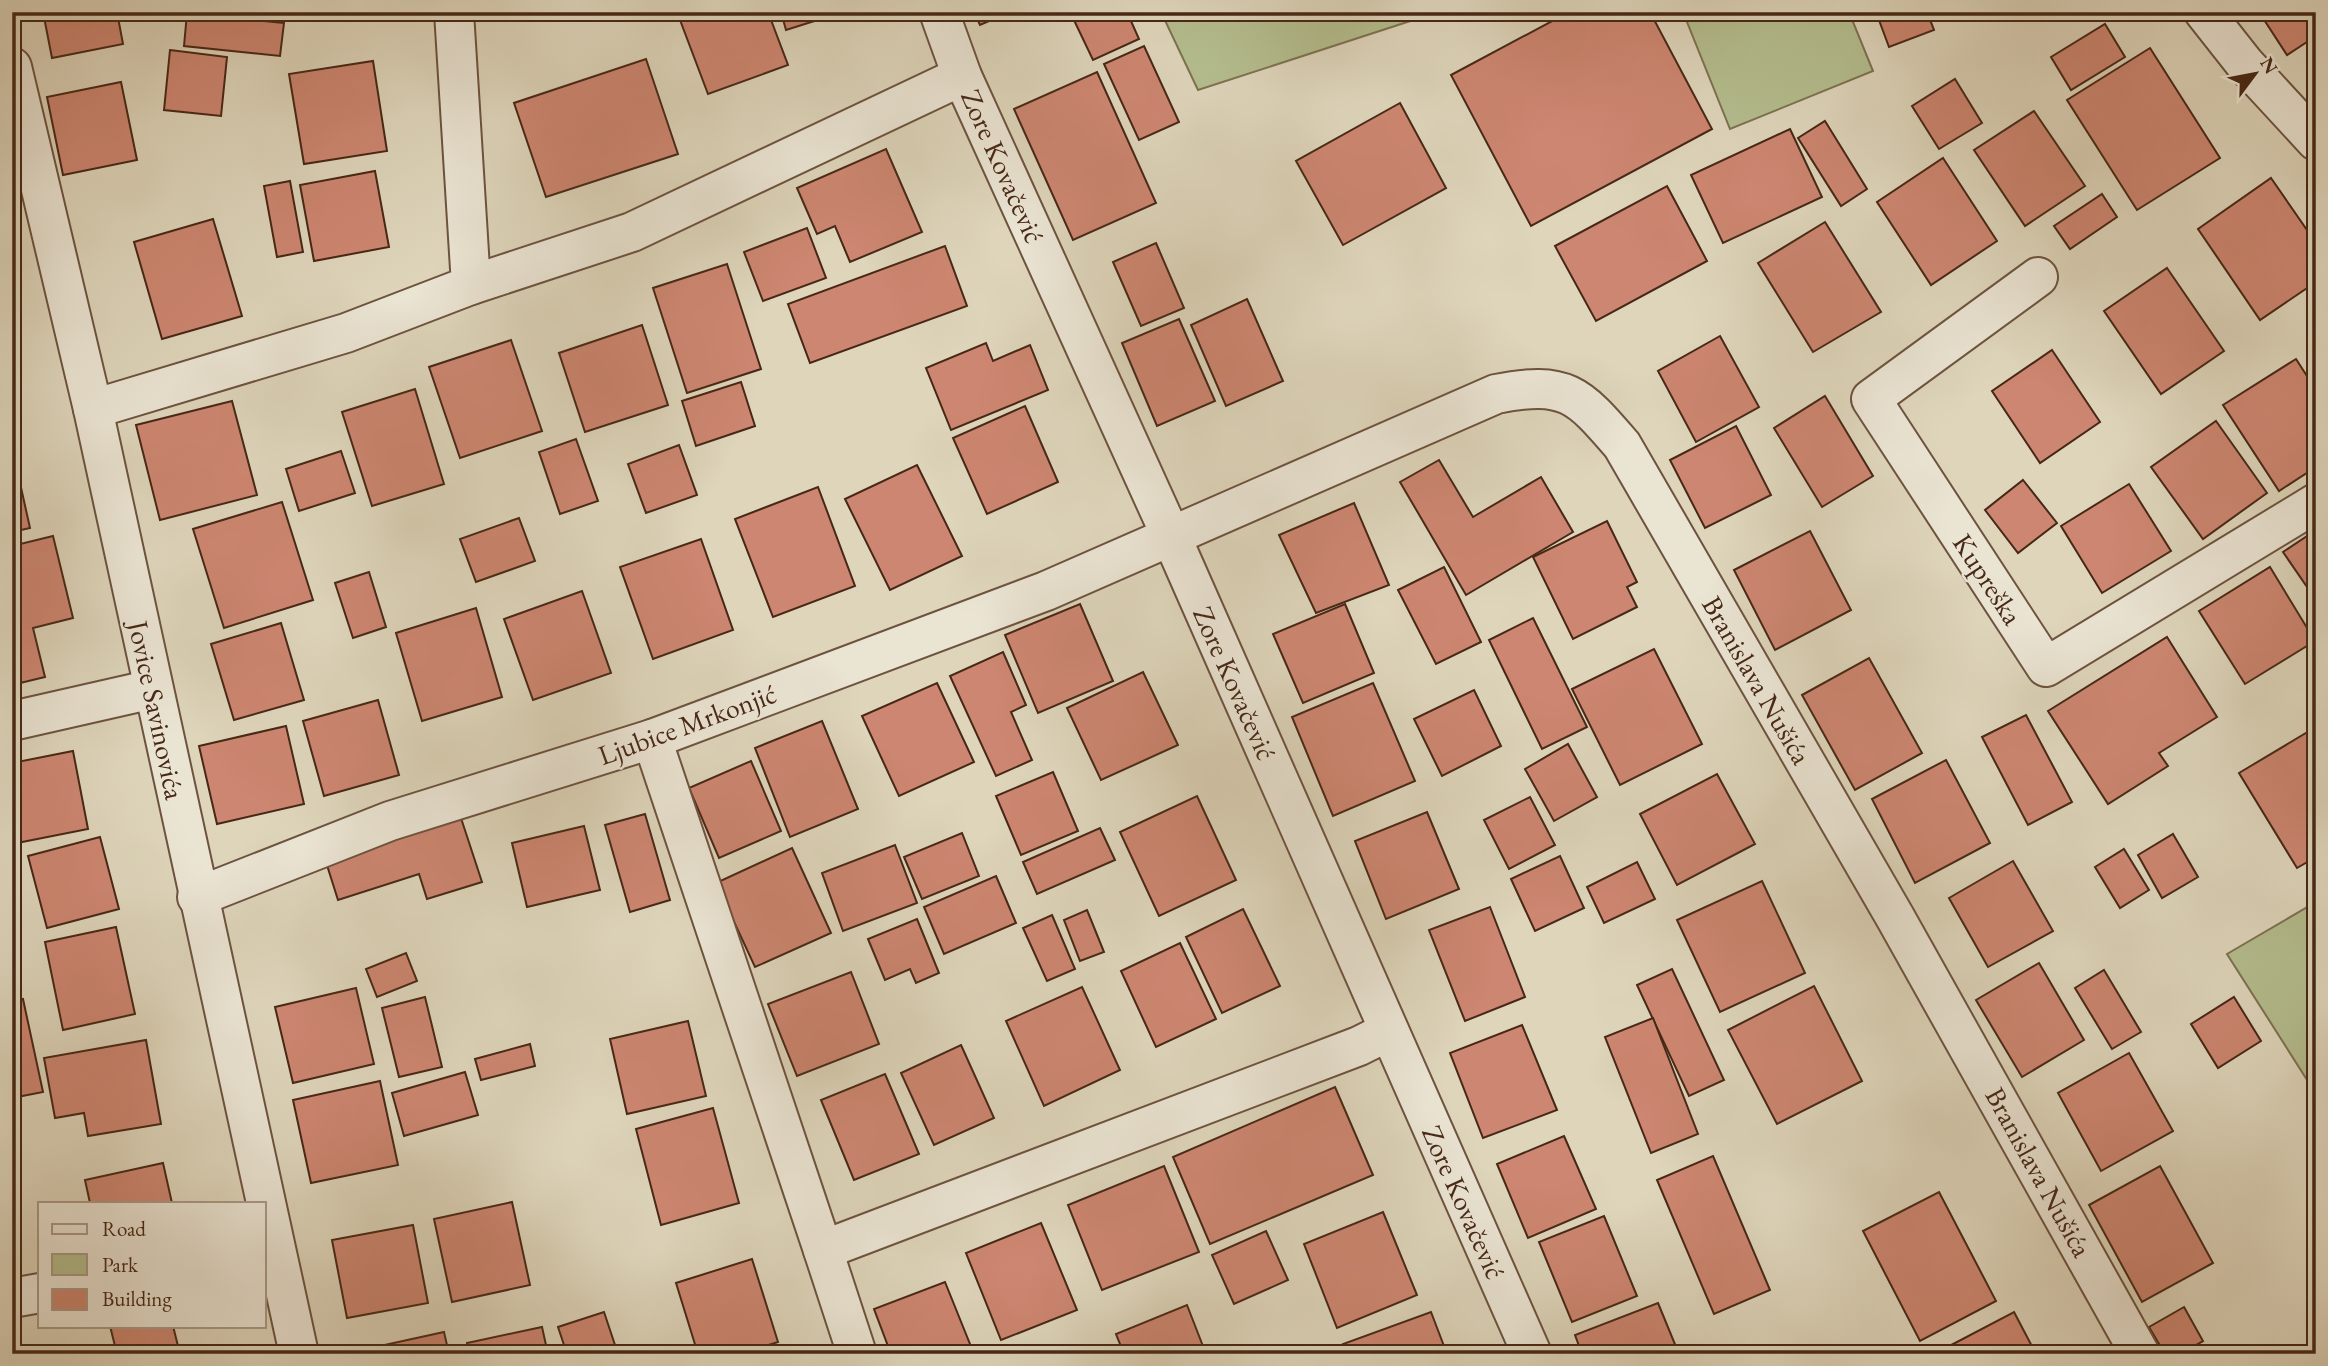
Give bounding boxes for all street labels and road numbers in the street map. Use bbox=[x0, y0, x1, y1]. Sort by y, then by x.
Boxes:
street label: Zore Kovačević bbox=[953, 84, 1053, 248]
street label: Kupreška bbox=[1945, 526, 2031, 632]
street label: Branislava Nušića bbox=[1694, 589, 1820, 771]
street label: Zore Kovačević bbox=[1185, 601, 1285, 765]
street label: Jovice Savinovića bbox=[120, 615, 194, 803]
street label: Ljubice Mrkonjić bbox=[593, 675, 781, 773]
street label: Branislava Nušića bbox=[1978, 1081, 2101, 1264]
street label: Zore Kovačević bbox=[1414, 1120, 1514, 1284]

